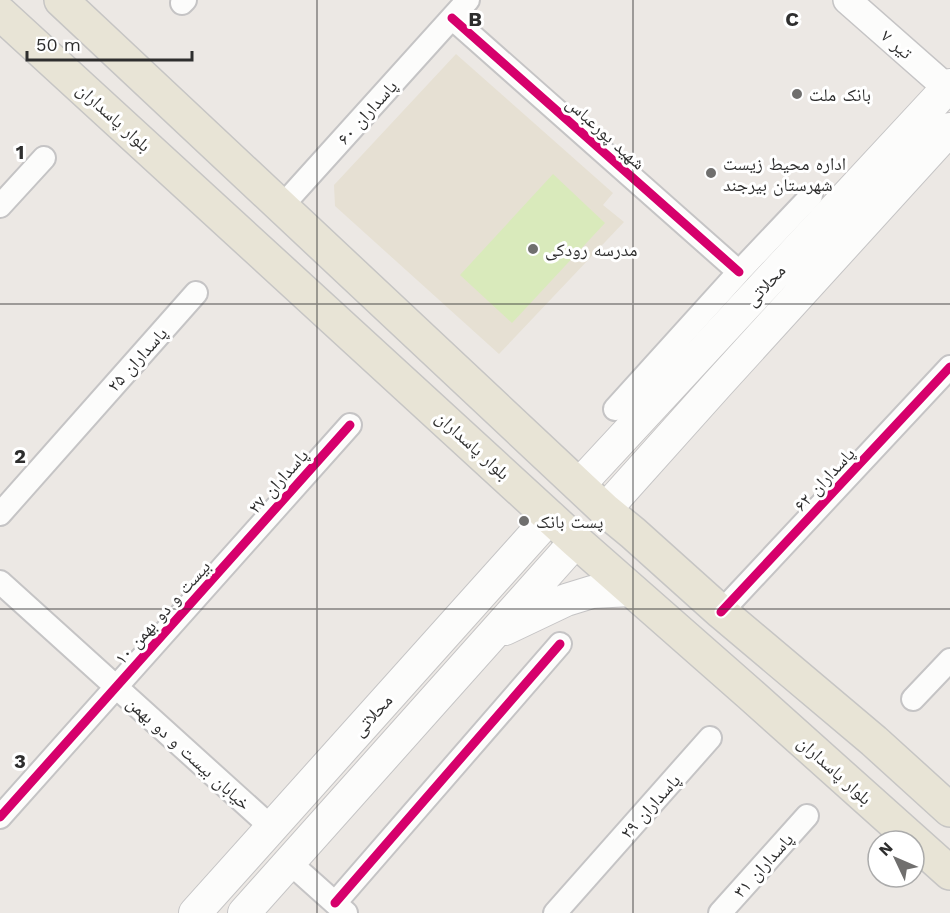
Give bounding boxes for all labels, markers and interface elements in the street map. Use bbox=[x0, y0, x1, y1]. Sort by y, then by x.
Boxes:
text: B bbox=[468, 7, 482, 31]
text: C bbox=[785, 7, 799, 31]
scale bar bbox=[27, 24, 192, 62]
street label: ۷ تیر bbox=[877, 25, 917, 63]
text: 50 m bbox=[36, 34, 81, 55]
street label: پاسداران ۶۰ bbox=[333, 75, 402, 149]
street label: بلوار پاسداران bbox=[72, 78, 155, 157]
place label: بانک ملت bbox=[809, 84, 871, 105]
marker: بانک ملت bbox=[790, 87, 804, 101]
street label: شهید پورعباس bbox=[562, 92, 650, 175]
text: 1 bbox=[16, 140, 24, 164]
place label: اداره محیط زیست شهرستان بیرجند bbox=[723, 153, 846, 196]
marker: اداره محیط زیست شهرستان بیرجند bbox=[704, 166, 718, 180]
place label: مدرسه رودکی bbox=[545, 239, 637, 261]
marker: مدرسه رودکی bbox=[526, 242, 540, 256]
street label: محلاتی bbox=[740, 260, 790, 311]
street label: پاسداران ۲۵ bbox=[103, 322, 172, 396]
street label: بلوار پاسداران bbox=[431, 406, 514, 485]
street label: پاسداران ۶۲ bbox=[789, 443, 860, 516]
text: 2 bbox=[14, 444, 26, 468]
street label: پاسداران ۲۷ bbox=[244, 444, 313, 518]
place label: پست بانک bbox=[536, 511, 603, 533]
marker: پست بانک bbox=[517, 514, 531, 528]
street label: بیست و دو بهمن ۱۰ bbox=[110, 556, 215, 669]
street label: محلاتی bbox=[348, 690, 397, 741]
street label: خیابان بیست و دو بهمن bbox=[122, 692, 255, 815]
street label: بلوار پاسداران bbox=[793, 731, 876, 810]
text: 3 bbox=[14, 749, 26, 773]
street label: پاسداران ۲۹ bbox=[616, 769, 685, 843]
street label: پاسداران ۳۱ bbox=[729, 828, 798, 902]
north arrow bbox=[866, 829, 926, 889]
text: N bbox=[875, 838, 897, 860]

